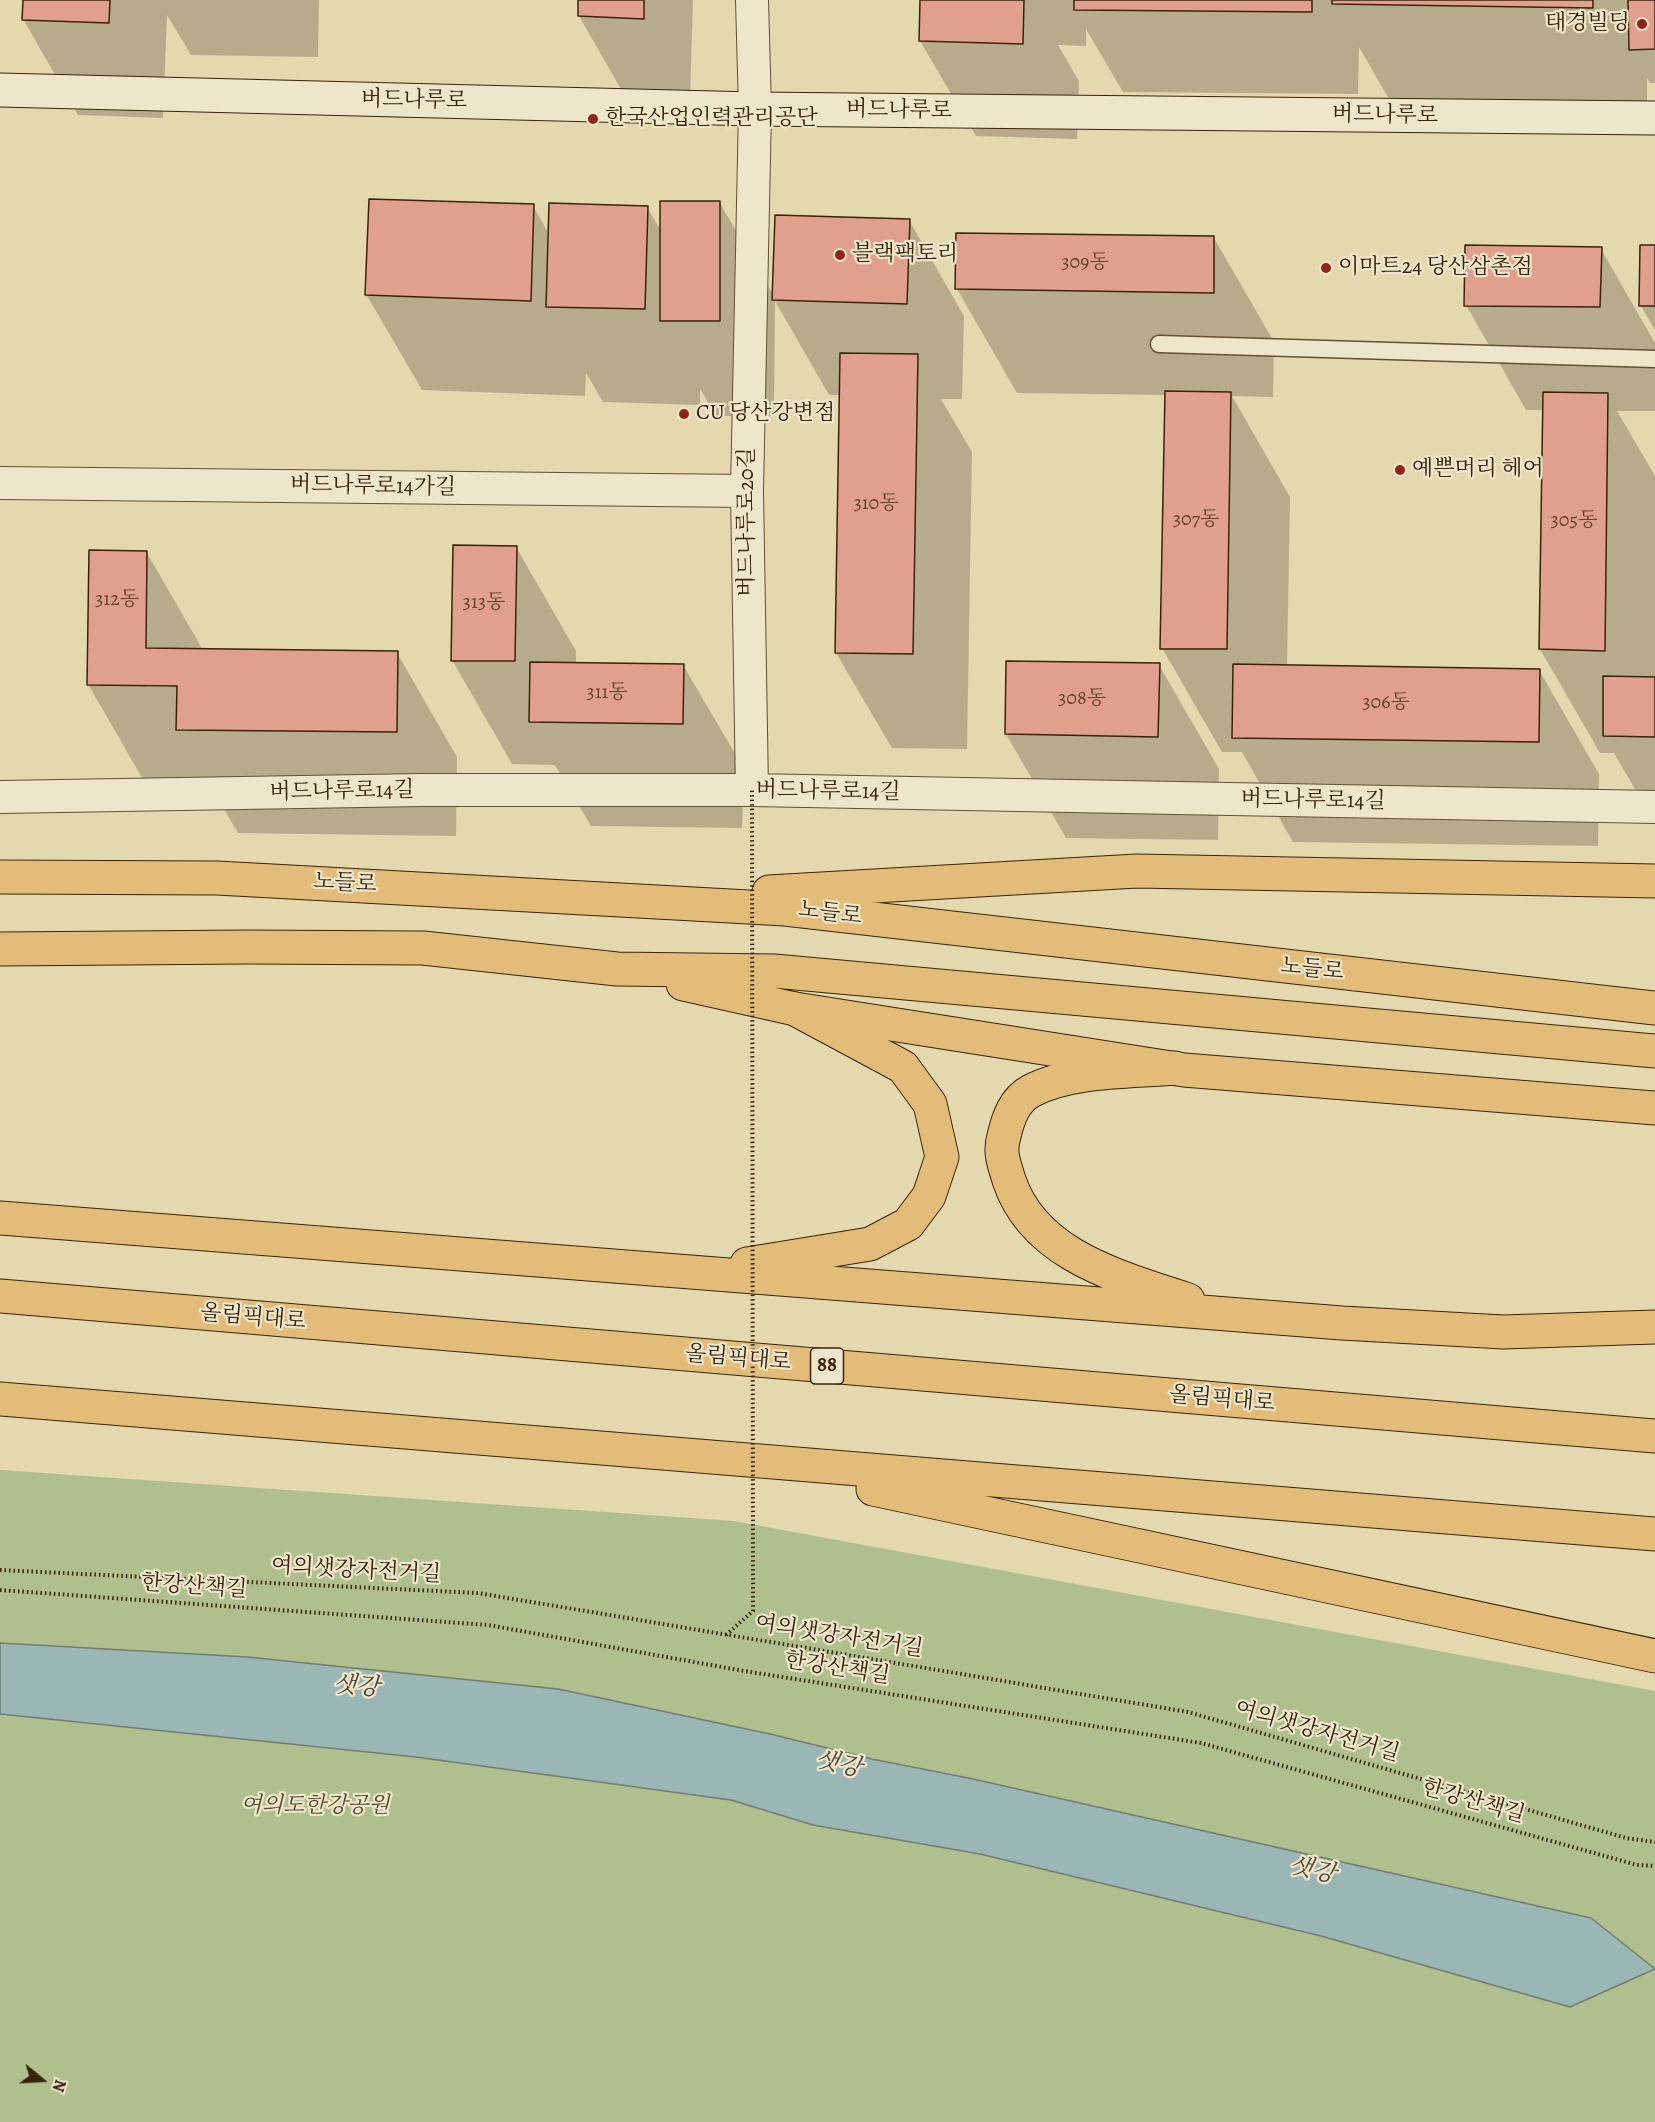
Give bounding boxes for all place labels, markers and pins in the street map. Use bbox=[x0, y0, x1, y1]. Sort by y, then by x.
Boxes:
place label: 태경빌딩 bbox=[1545, 11, 1630, 37]
marker: 태경빌딩 bbox=[1635, 17, 1649, 31]
place label: 한국산업인력관리공단 bbox=[605, 106, 818, 132]
marker: 한국산업인력관리공단 bbox=[586, 112, 600, 126]
place label: 블랙팩토리 bbox=[852, 242, 958, 268]
marker: 블랙팩토리 bbox=[833, 248, 847, 262]
place label: 이마트24 당산삼촌점 bbox=[1338, 255, 1533, 281]
marker: 이마트24 당산삼촌점 bbox=[1319, 261, 1333, 275]
place label: CU 당산강변점 bbox=[696, 401, 835, 427]
marker: CU 당산강변점 bbox=[677, 407, 691, 421]
place label: 예쁜머리 헤어 bbox=[1412, 457, 1544, 483]
marker: 예쁜머리 헤어 bbox=[1393, 463, 1407, 477]

